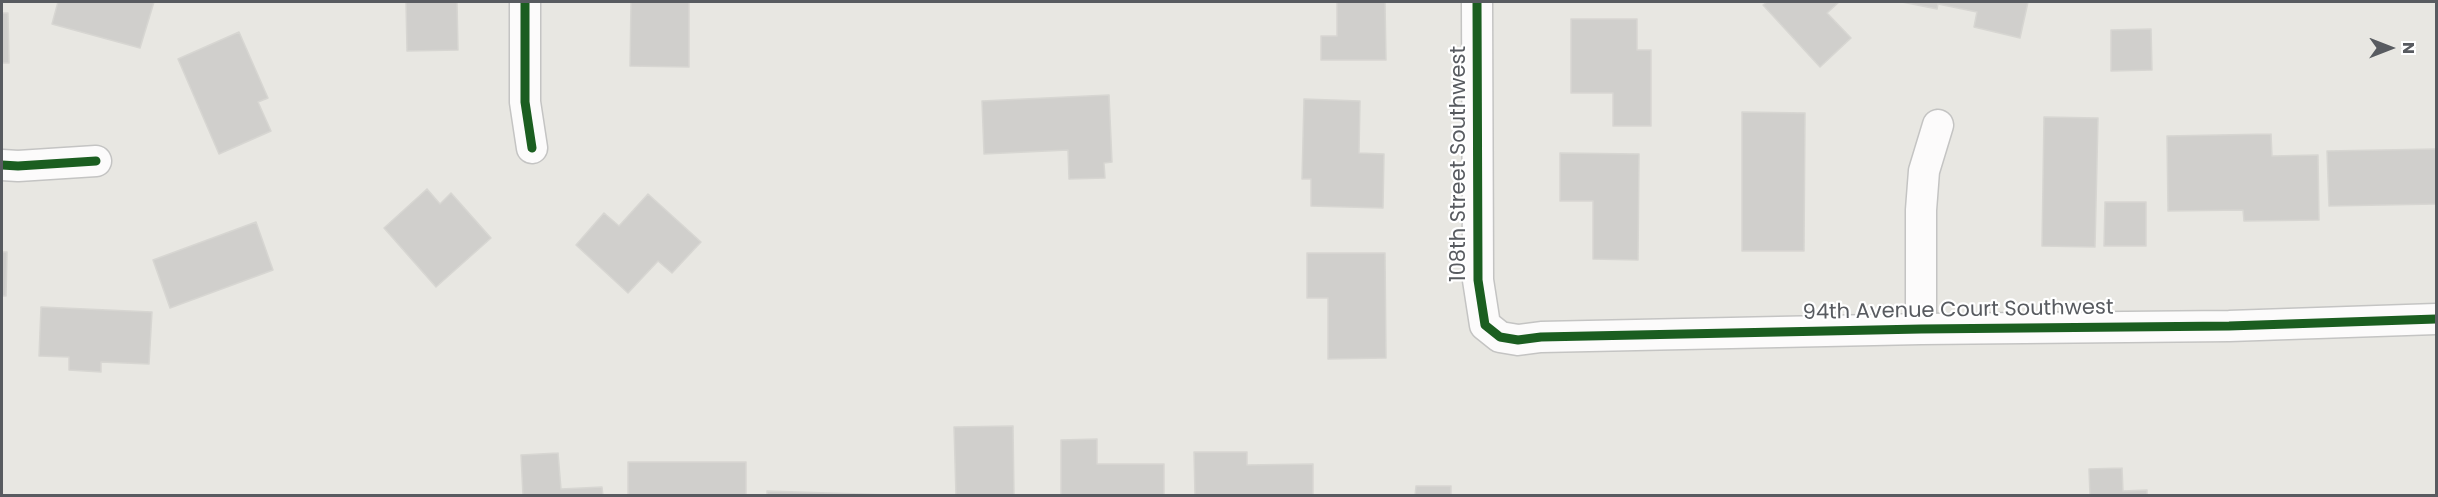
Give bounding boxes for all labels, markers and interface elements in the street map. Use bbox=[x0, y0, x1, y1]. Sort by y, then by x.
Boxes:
north arrow bbox=[2360, 18, 2420, 78]
text: N bbox=[2397, 42, 2420, 54]
street label: 108th Street Southwest bbox=[1447, 46, 1473, 282]
street label: 94th Avenue Court Southwest bbox=[1802, 296, 2114, 326]

